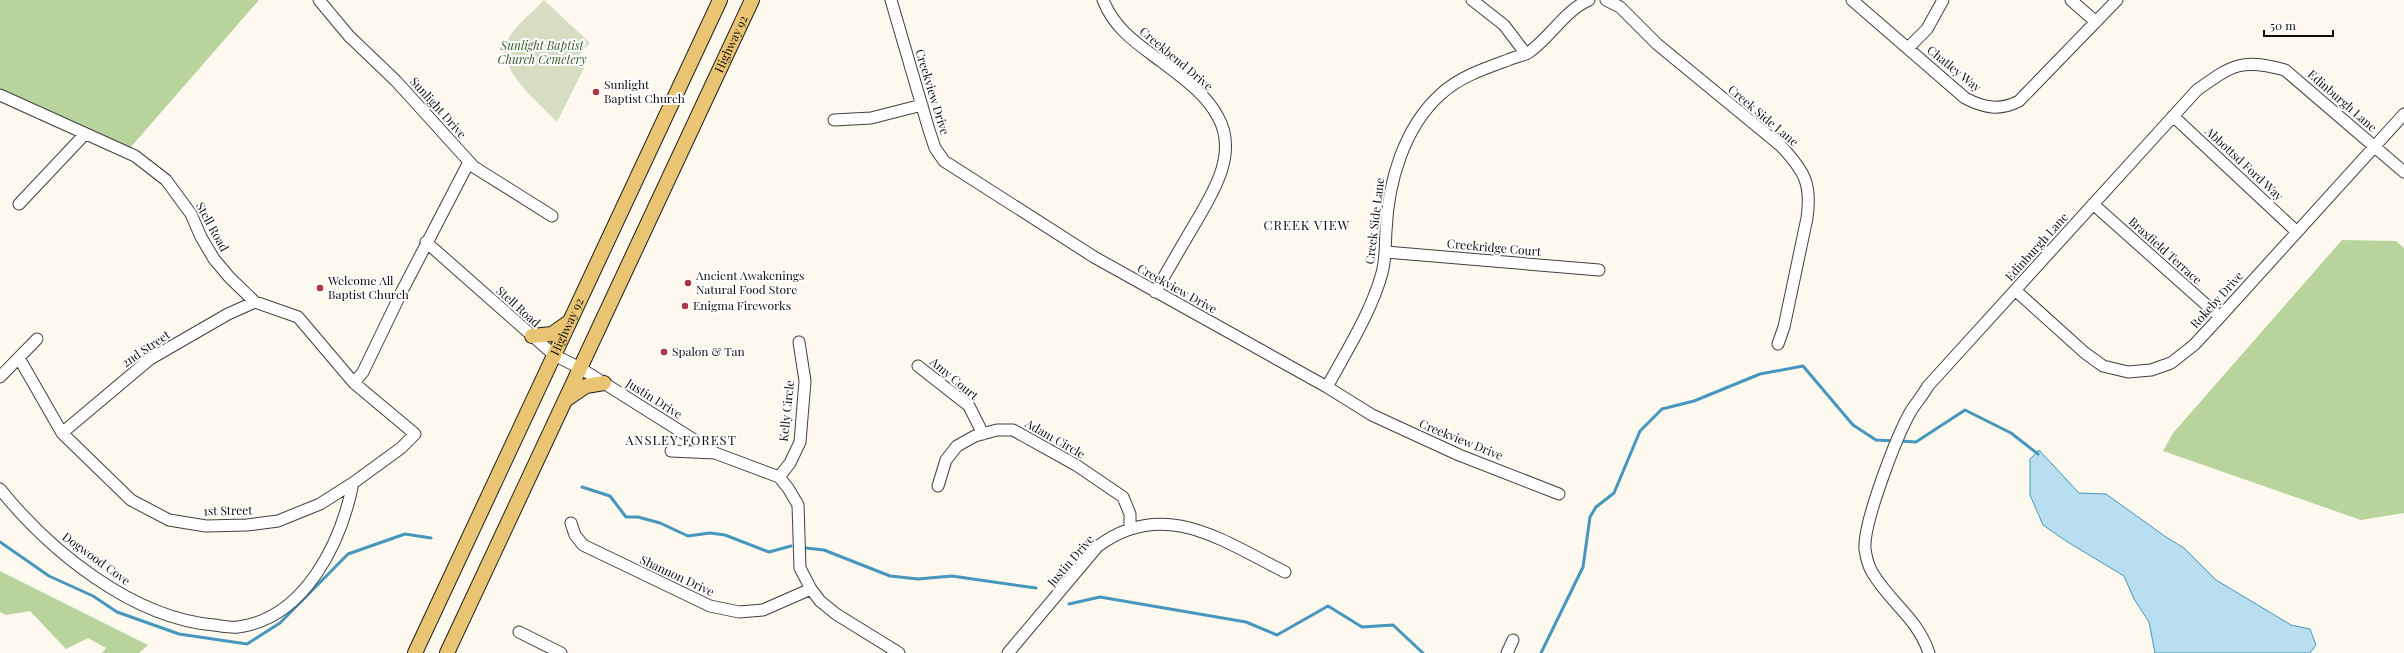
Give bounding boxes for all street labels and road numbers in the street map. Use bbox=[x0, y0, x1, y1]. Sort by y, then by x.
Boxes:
street label: Highway 92 bbox=[710, 12, 751, 75]
street label: Creekbend Drive bbox=[1137, 23, 1217, 94]
street label: Chatley Way bbox=[1924, 41, 1985, 95]
street label: Creekview Drive bbox=[912, 47, 954, 137]
street label: Edinburgh Lane bbox=[2305, 66, 2381, 135]
street label: Sunlight Drive bbox=[407, 73, 471, 141]
street label: Creek Side Lane bbox=[1725, 81, 1802, 149]
street label: Abbottsd Ford Way bbox=[2202, 122, 2287, 204]
street label: Creek Side Lane bbox=[1361, 177, 1387, 265]
street label: Stell Road bbox=[193, 199, 233, 254]
street label: Edinburgh Lane bbox=[2001, 209, 2071, 284]
street label: Braxfield Terrace bbox=[2126, 213, 2206, 287]
street label: Creekridge Court bbox=[1446, 235, 1543, 259]
street label: Creekview Drive bbox=[1135, 260, 1220, 317]
street label: Rokeby Drive bbox=[2186, 267, 2246, 331]
street label: Stell Road bbox=[493, 282, 544, 330]
street label: Highway 92 bbox=[546, 295, 587, 358]
street label: 2nd Street bbox=[118, 326, 173, 370]
street label: Amy Court bbox=[926, 353, 983, 404]
street label: Justin Drive bbox=[623, 374, 686, 422]
street label: Kelly Circle bbox=[775, 379, 797, 442]
street label: Adam Circle bbox=[1022, 414, 1088, 462]
street label: Creekview Drive bbox=[1417, 415, 1506, 463]
street label: 1st Street bbox=[203, 502, 253, 518]
street label: Dogwood Cove bbox=[59, 528, 134, 588]
street label: Justin Drive bbox=[1043, 531, 1097, 590]
street label: Shannon Drive bbox=[638, 551, 717, 599]

